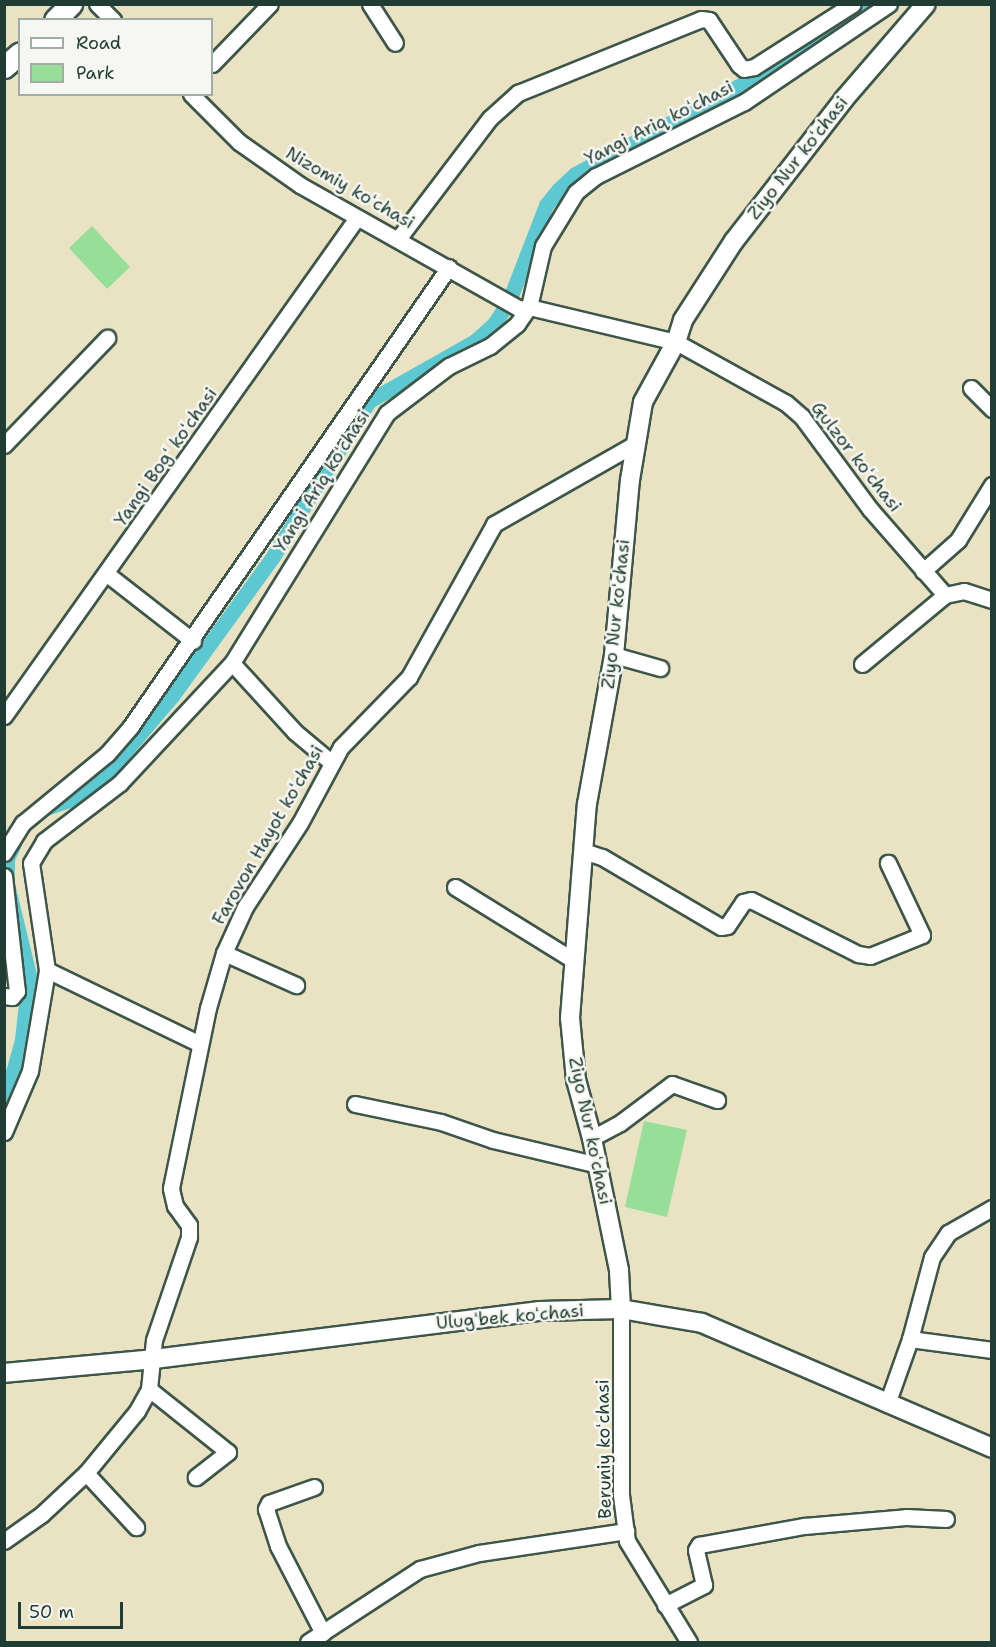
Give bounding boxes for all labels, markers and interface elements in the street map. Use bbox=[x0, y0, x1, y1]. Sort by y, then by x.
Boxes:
legend bbox=[18, 18, 213, 96]
text: Road bbox=[76, 31, 121, 55]
text: Park bbox=[76, 61, 115, 85]
street label: Yangi Ariq koʻchasi bbox=[581, 76, 737, 170]
street label: Ziyo Nur koʻchasi bbox=[743, 92, 853, 224]
street label: Nizomiy koʻchasi bbox=[282, 142, 418, 234]
street label: Yangi Bogʻ koʻchasi bbox=[110, 383, 222, 531]
street label: Gulzor koʻchasi bbox=[806, 398, 906, 516]
street label: Yangi Ariq koʻchasi bbox=[269, 406, 375, 556]
street label: Ziyo Nur koʻchasi bbox=[597, 538, 635, 690]
street label: Farovon Hayot koʻchasi bbox=[208, 741, 328, 929]
street label: Ziyo Nur koʻchasi bbox=[564, 1055, 616, 1207]
street label: Ulugʻbek koʻchasi bbox=[435, 1300, 585, 1334]
street label: Beruniy koʻchasi bbox=[592, 1379, 616, 1519]
scale bar bbox=[21, 1590, 126, 1628]
text: 50 m bbox=[29, 1600, 74, 1624]

